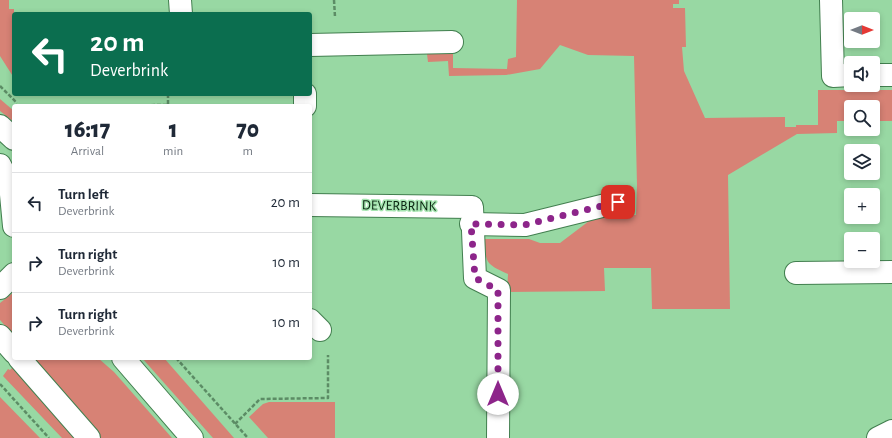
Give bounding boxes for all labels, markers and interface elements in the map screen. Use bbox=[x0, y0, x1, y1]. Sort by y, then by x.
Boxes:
north arrow bbox=[844, 12, 880, 48]
map controls bbox=[844, 12, 880, 268]
icon: left bbox=[24, 28, 76, 80]
text: 20 m bbox=[90, 29, 145, 57]
button: sound bbox=[844, 56, 880, 92]
text: Deverbrink bbox=[90, 62, 168, 80]
button: search bbox=[844, 100, 880, 136]
text: 16:17 bbox=[65, 118, 110, 142]
text: 1 bbox=[169, 118, 178, 142]
text: 70 bbox=[236, 118, 259, 142]
button: layers bbox=[844, 144, 880, 180]
text: Arrival bbox=[71, 145, 104, 158]
text: min bbox=[163, 145, 183, 158]
text: m bbox=[242, 145, 253, 158]
pin bbox=[601, 185, 635, 219]
text: Turn left bbox=[58, 187, 109, 202]
button: + bbox=[844, 188, 880, 224]
icon: arrive bbox=[607, 191, 629, 213]
icon: left bbox=[24, 192, 46, 214]
text: 20 m bbox=[271, 195, 300, 210]
street label: DEVERBRINK bbox=[362, 198, 437, 214]
text: Deverbrink bbox=[58, 205, 114, 218]
button: − bbox=[844, 232, 880, 268]
text: Turn right bbox=[58, 247, 117, 262]
icon: right bbox=[24, 252, 46, 274]
text: 10 m bbox=[272, 255, 300, 270]
text: Deverbrink bbox=[58, 265, 114, 278]
text: Turn right bbox=[58, 307, 117, 322]
icon: right bbox=[24, 312, 46, 334]
text: 10 m bbox=[272, 315, 300, 330]
text: Deverbrink bbox=[58, 325, 114, 338]
position arrow bbox=[477, 373, 519, 415]

